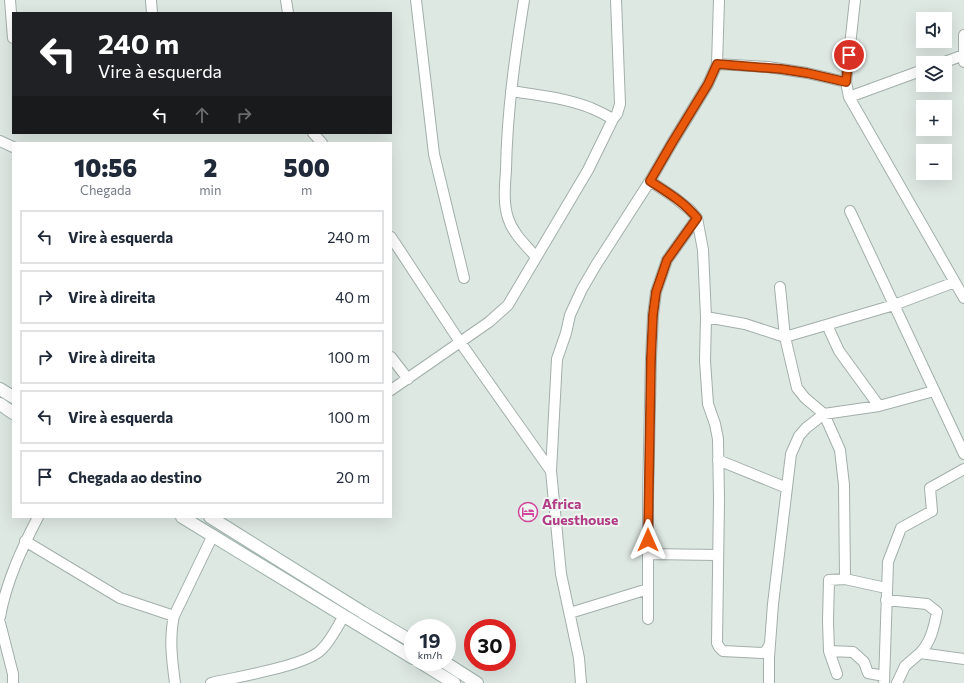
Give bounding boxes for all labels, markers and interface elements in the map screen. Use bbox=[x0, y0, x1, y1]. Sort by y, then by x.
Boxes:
map controls bbox=[916, 12, 952, 180]
button: sound bbox=[916, 12, 952, 48]
text: 240 m bbox=[98, 26, 179, 60]
icon: left bbox=[32, 28, 84, 80]
pin bbox=[832, 38, 866, 72]
icon: arrive bbox=[838, 44, 860, 66]
button: layers bbox=[916, 56, 952, 92]
text: Vire à esquerda bbox=[98, 60, 222, 82]
button: + bbox=[916, 100, 952, 136]
icon: left bbox=[149, 104, 171, 126]
icon: ahead bbox=[191, 104, 213, 126]
icon: right bbox=[233, 104, 255, 126]
button: − bbox=[916, 144, 952, 180]
text: 10:56 bbox=[74, 153, 137, 182]
text: 2 bbox=[203, 153, 217, 182]
text: 500 bbox=[284, 153, 330, 182]
text: Chegada bbox=[80, 182, 131, 198]
text: min bbox=[199, 182, 221, 198]
text: m bbox=[301, 182, 312, 198]
icon: left bbox=[34, 226, 56, 248]
text: Vire à esquerda bbox=[68, 228, 173, 246]
text: 240 m bbox=[327, 228, 370, 246]
icon: right bbox=[34, 286, 56, 308]
text: Vire à direita bbox=[68, 288, 156, 306]
text: 40 m bbox=[335, 288, 370, 306]
icon: right bbox=[34, 346, 56, 368]
text: Vire à direita bbox=[68, 348, 156, 366]
text: 100 m bbox=[328, 348, 370, 366]
icon: left bbox=[34, 406, 56, 428]
text: Vire à esquerda bbox=[68, 408, 173, 426]
text: 100 m bbox=[328, 408, 370, 426]
icon: arrive bbox=[34, 466, 56, 488]
text: Chegada ao destino bbox=[68, 468, 202, 486]
text: 20 m bbox=[336, 468, 370, 486]
place label: Africa Guesthouse bbox=[542, 495, 618, 528]
hotel icon: Africa Guesthouse bbox=[517, 501, 539, 523]
position arrow bbox=[627, 519, 669, 561]
speed limit sign: 30 bbox=[464, 619, 516, 671]
text: 19 bbox=[419, 628, 441, 652]
text: km/h bbox=[418, 649, 442, 661]

